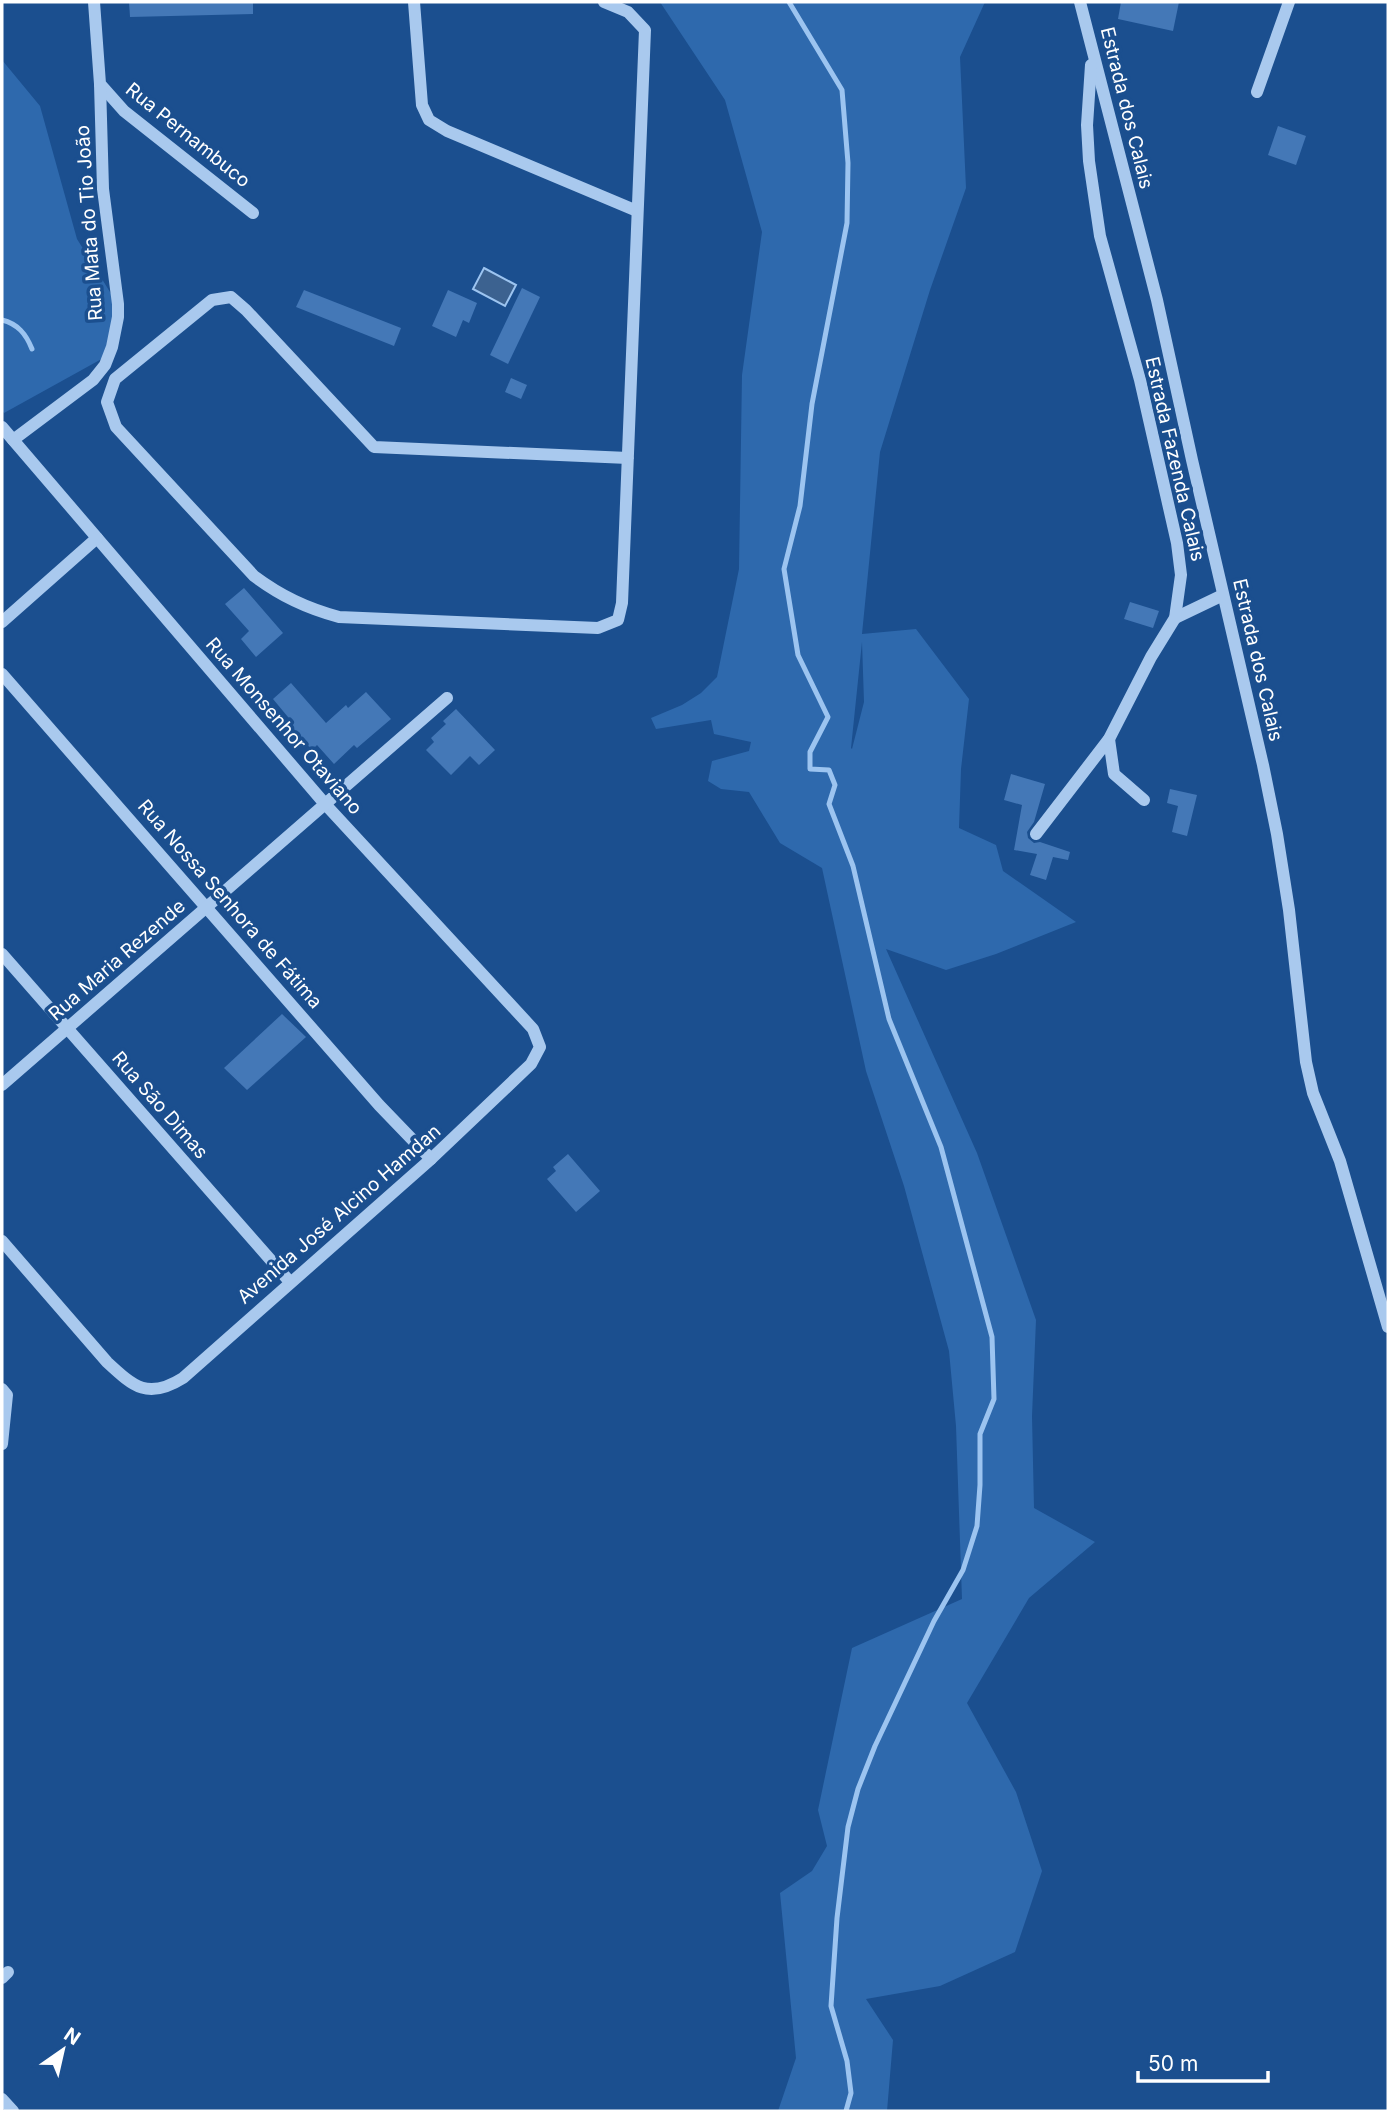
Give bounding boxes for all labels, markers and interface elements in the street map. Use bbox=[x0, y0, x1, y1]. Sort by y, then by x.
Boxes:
street label: Estrada dos Calais bbox=[1096, 25, 1158, 191]
street label: Rua Pernambuco bbox=[121, 78, 255, 192]
street label: Rua Mata do Tio João bbox=[71, 124, 107, 322]
street label: Estrada Fazenda Calais bbox=[1140, 355, 1210, 563]
street label: Estrada dos Calais bbox=[1228, 577, 1288, 743]
street label: Rua Monsenhor Otaviano bbox=[201, 633, 367, 819]
street label: Rua Nossa Senhora de Fátima bbox=[133, 795, 327, 1013]
street label: Rua Maria Rezende bbox=[44, 894, 190, 1026]
street label: Rua São Dimas bbox=[107, 1047, 213, 1163]
street label: Avenida José Alcino Hamdan bbox=[233, 1120, 445, 1308]
north arrow bbox=[28, 2015, 98, 2085]
text: N bbox=[60, 2023, 85, 2050]
scale bar bbox=[1138, 2039, 1268, 2084]
text: 50 m bbox=[1148, 2051, 1198, 2076]

